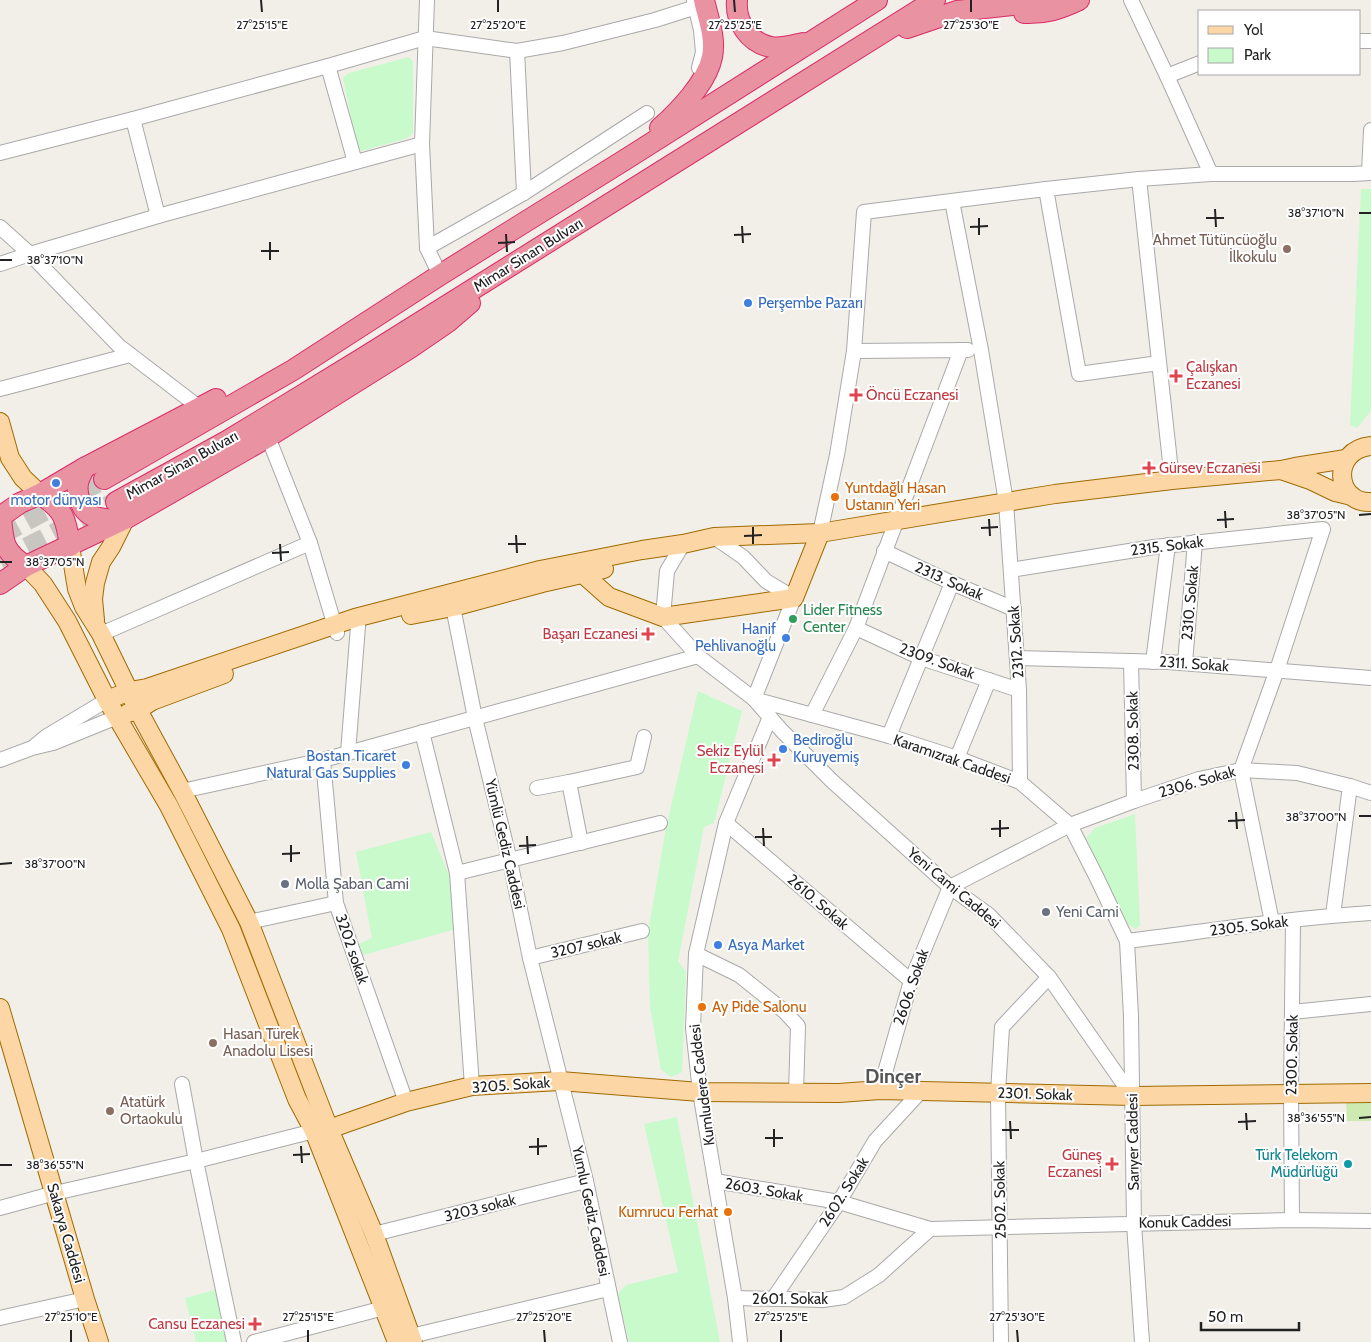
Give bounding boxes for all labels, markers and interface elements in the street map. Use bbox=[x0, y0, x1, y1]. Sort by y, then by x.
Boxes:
legend bbox=[1198, 10, 1361, 75]
text: 27°25'15"E bbox=[236, 17, 288, 32]
text: 27°25'20"E bbox=[470, 17, 526, 32]
text: 27°25'25"E bbox=[708, 17, 762, 32]
text: 27°25'30"E bbox=[943, 17, 999, 32]
text: Yol bbox=[1243, 21, 1263, 39]
text: Park bbox=[1244, 46, 1271, 64]
text: 38°37'10"N bbox=[1288, 205, 1344, 220]
street label: Mimar Sinan Bulvarı bbox=[470, 214, 586, 296]
place label: Ahmet Tütüncüoğlu İlkokulu bbox=[1153, 231, 1277, 266]
marker: Ahmet Tütüncüoğlu İlkokulu bbox=[1281, 243, 1293, 255]
text: 38°37'10"N bbox=[27, 252, 83, 267]
place label: Perşembe Pazarı bbox=[758, 294, 863, 312]
marker: Perşembe Pazarı bbox=[742, 297, 754, 309]
place label: Çalışkan Eczanesi bbox=[1186, 358, 1241, 393]
marker: Çalışkan Eczanesi bbox=[1170, 370, 1182, 382]
place label: Öncü Eczanesi bbox=[866, 386, 958, 404]
marker: Öncü Eczanesi bbox=[850, 389, 862, 401]
street label: Mimar Sinan Bulvarı bbox=[123, 427, 241, 503]
place label: Gürsev Eczanesi bbox=[1159, 459, 1261, 477]
marker: Gürsev Eczanesi bbox=[1143, 462, 1155, 474]
marker: motor dünyası bbox=[50, 477, 62, 489]
place label: Yuntdağlı Hasan Ustanın Yeri bbox=[844, 479, 946, 514]
place label: motor dünyası bbox=[10, 491, 102, 509]
marker: Yuntdağlı Hasan Ustanın Yeri bbox=[829, 491, 841, 503]
text: 38°37'05"N bbox=[1286, 507, 1346, 522]
street label: 2315. Sokak bbox=[1130, 533, 1205, 559]
text: 38°37'05"N bbox=[25, 554, 85, 569]
street label: 2313. Sokak bbox=[912, 558, 986, 604]
street label: 2310. Sokak bbox=[1178, 565, 1202, 641]
place label: Lider Fitness Center bbox=[803, 601, 882, 636]
street label: 2312. Sokak bbox=[1004, 605, 1028, 679]
marker: Lider Fitness Center bbox=[787, 613, 799, 625]
place label: Hanif Pehlivanoğlu bbox=[695, 620, 776, 655]
place label: Başarı Eczanesi bbox=[543, 625, 638, 643]
marker: Başarı Eczanesi bbox=[642, 628, 654, 640]
marker: Hanif Pehlivanoğlu bbox=[780, 632, 792, 644]
street label: 2309. Sokak bbox=[897, 639, 977, 683]
street label: 2311. Sokak bbox=[1159, 653, 1230, 675]
street label: 2308. Sokak bbox=[1123, 691, 1143, 771]
street label: Karamızrak Caddesi bbox=[891, 730, 1013, 788]
place label: Bediroğlu Kuruyemiş bbox=[793, 731, 859, 766]
place label: Sekiz Eylül Eczanesi bbox=[697, 742, 764, 777]
marker: Bediroğlu Kuruyemiş bbox=[777, 743, 789, 755]
place label: Bostan Ticaret Natural Gas Supplies bbox=[266, 747, 396, 782]
marker: Sekiz Eylül Eczanesi bbox=[768, 754, 780, 766]
marker: Bostan Ticaret Natural Gas Supplies bbox=[400, 759, 412, 771]
street label: 2306. Sokak bbox=[1157, 762, 1238, 802]
street label: Yümlü Gediz Caddesi bbox=[481, 776, 529, 911]
text: 38°37'00"N bbox=[1286, 809, 1346, 824]
street label: Yeni Cami Caddesi bbox=[903, 843, 1004, 932]
text: 38°37'00"N bbox=[25, 856, 85, 871]
street label: 2610. Sokak bbox=[784, 870, 853, 934]
place label: Molla Şaban Cami bbox=[295, 875, 409, 893]
marker: Molla Şaban Cami bbox=[279, 878, 291, 890]
place label: Yeni Cami bbox=[1055, 903, 1119, 921]
marker: Yeni Cami bbox=[1040, 906, 1052, 918]
street label: 3202 sokak bbox=[332, 912, 372, 987]
street label: 2305. Sokak bbox=[1209, 912, 1289, 940]
street label: 3207 sokak bbox=[549, 928, 623, 962]
place label: Asya Market bbox=[728, 936, 805, 954]
marker: Asya Market bbox=[712, 939, 724, 951]
street label: 2606. Sokak bbox=[890, 946, 933, 1027]
place label: Ay Pide Salonu bbox=[712, 998, 807, 1016]
marker: Ay Pide Salonu bbox=[696, 1001, 708, 1013]
street label: 2300. Sokak bbox=[1282, 1014, 1302, 1096]
street label: Kumludere Caddesi bbox=[686, 1023, 718, 1147]
place label: Hasan Türek Anadolu Lisesi bbox=[223, 1025, 313, 1060]
marker: Hasan Türek Anadolu Lisesi bbox=[207, 1037, 219, 1049]
district label: Dinçer bbox=[865, 1064, 921, 1088]
street label: 3205. Sokak bbox=[471, 1073, 551, 1097]
street label: 2301. Sokak bbox=[997, 1084, 1073, 1104]
place label: Atatürk Ortaokulu bbox=[120, 1093, 183, 1128]
street label: Sarıyer Caddesi bbox=[1123, 1093, 1143, 1191]
marker: Atatürk Ortaokulu bbox=[104, 1105, 116, 1117]
text: 38°36'55"N bbox=[1287, 1110, 1345, 1125]
street label: Yumlu Gediz Caddesi bbox=[568, 1143, 614, 1278]
place label: Güneş Eczanesi bbox=[1047, 1146, 1102, 1181]
place label: Türk Telekom Müdürlüğü bbox=[1255, 1146, 1338, 1181]
street label: 2602. Sokak bbox=[815, 1154, 873, 1230]
text: 38°36'55"N bbox=[26, 1157, 84, 1172]
marker: Güneş Eczanesi bbox=[1106, 1158, 1118, 1170]
marker: Türk Telekom Müdürlüğü bbox=[1342, 1158, 1354, 1170]
street label: 2502. Sokak bbox=[990, 1160, 1010, 1239]
street label: 2603. Sokak bbox=[724, 1174, 805, 1206]
street label: Sakarya Caddesi bbox=[43, 1181, 89, 1285]
street label: 3203 sokak bbox=[442, 1190, 518, 1226]
place label: Kumrucu Ferhat bbox=[618, 1203, 718, 1221]
marker: Kumrucu Ferhat bbox=[722, 1206, 734, 1218]
street label: Konuk Caddesi bbox=[1138, 1212, 1232, 1232]
street label: 2601. Sokak bbox=[752, 1290, 828, 1308]
scale bar bbox=[1201, 1300, 1298, 1332]
text: 50 m bbox=[1208, 1308, 1243, 1326]
text: 27°25'10"E bbox=[44, 1309, 98, 1324]
text: 27°25'15"E bbox=[282, 1309, 334, 1324]
text: 27°25'20"E bbox=[516, 1309, 572, 1324]
text: 27°25'25"E bbox=[754, 1309, 808, 1324]
text: 27°25'30"E bbox=[989, 1309, 1045, 1324]
place label: Cansu Eczanesi bbox=[148, 1315, 245, 1333]
marker: Cansu Eczanesi bbox=[249, 1318, 261, 1330]

